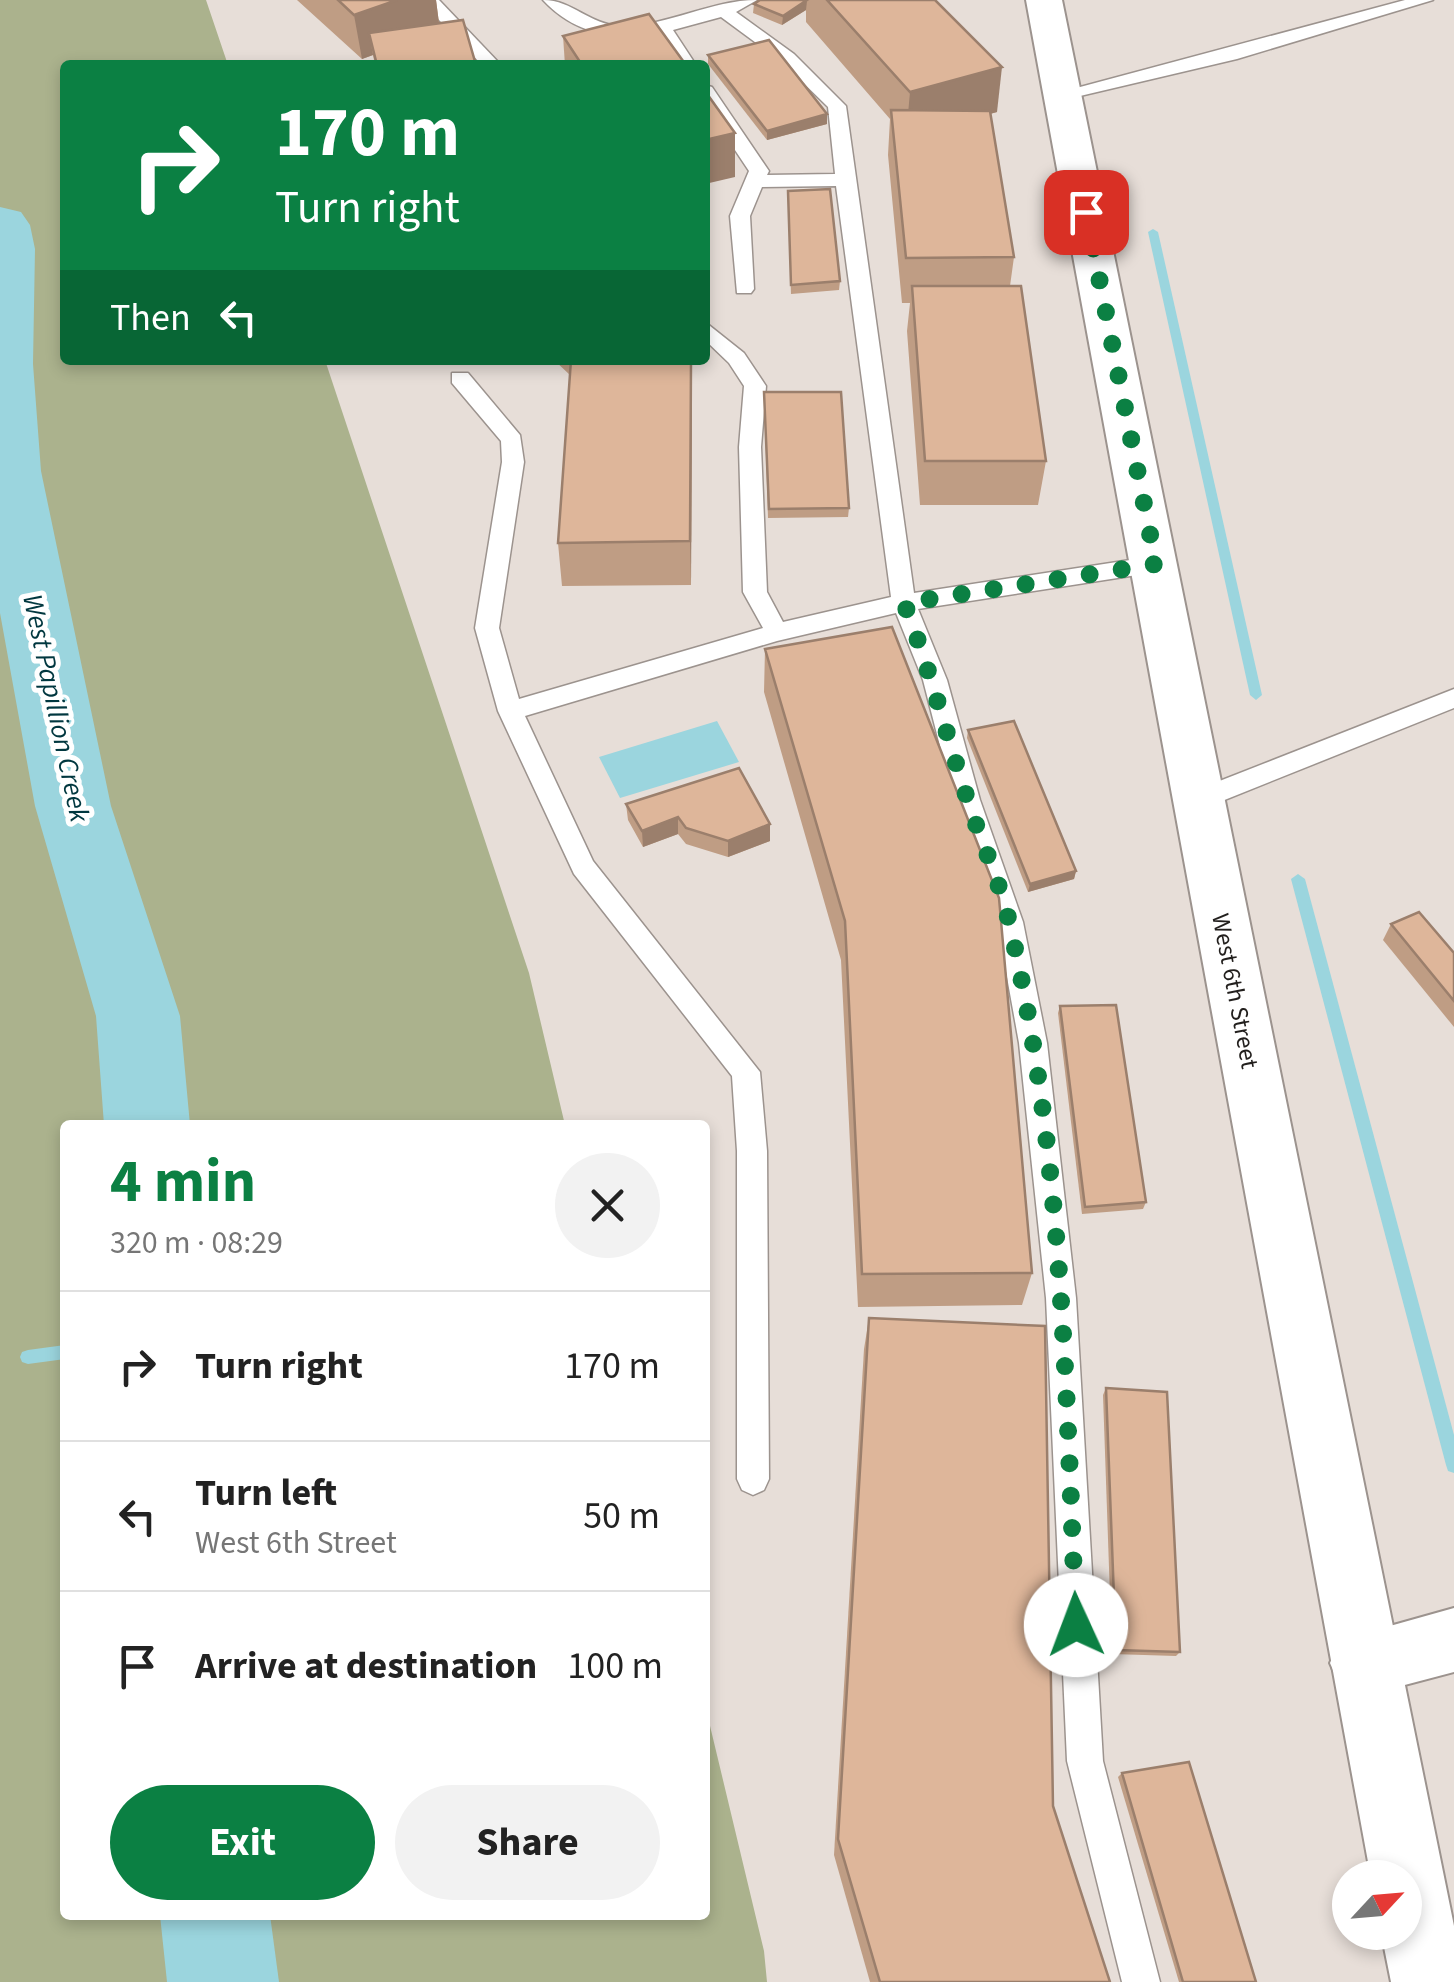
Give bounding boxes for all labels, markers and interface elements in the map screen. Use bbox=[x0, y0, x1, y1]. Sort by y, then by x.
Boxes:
text: 170 m bbox=[275, 83, 460, 183]
icon: right bbox=[110, 100, 240, 230]
pin bbox=[1044, 170, 1129, 255]
text: Turn right bbox=[275, 176, 460, 240]
icon: arrive bbox=[1059, 185, 1114, 240]
icon: left bbox=[211, 290, 266, 345]
text: Then bbox=[110, 291, 191, 345]
water label: West Papillion Creek bbox=[12, 590, 100, 826]
street label: West 6th Street bbox=[1202, 910, 1268, 1072]
text: 4 min bbox=[110, 1140, 256, 1225]
button: close bbox=[555, 1153, 660, 1258]
text: 320 m · 08:29 bbox=[110, 1220, 283, 1266]
icon: right bbox=[110, 1339, 165, 1394]
text: Turn right bbox=[195, 1339, 363, 1393]
text: 170 m bbox=[564, 1339, 660, 1393]
text: Turn left bbox=[195, 1466, 337, 1520]
icon: left bbox=[110, 1489, 165, 1544]
text: 50 m bbox=[583, 1489, 660, 1543]
text: West 6th Street bbox=[195, 1520, 397, 1566]
position arrow bbox=[1024, 1573, 1128, 1677]
icon: arrive bbox=[110, 1639, 165, 1694]
text: Arrive at destination bbox=[195, 1639, 537, 1693]
text: 100 m bbox=[567, 1639, 663, 1693]
button: Exit bbox=[110, 1785, 375, 1900]
button: Share bbox=[395, 1785, 660, 1900]
north arrow bbox=[1332, 1860, 1422, 1950]
map controls bbox=[1332, 1860, 1422, 1950]

